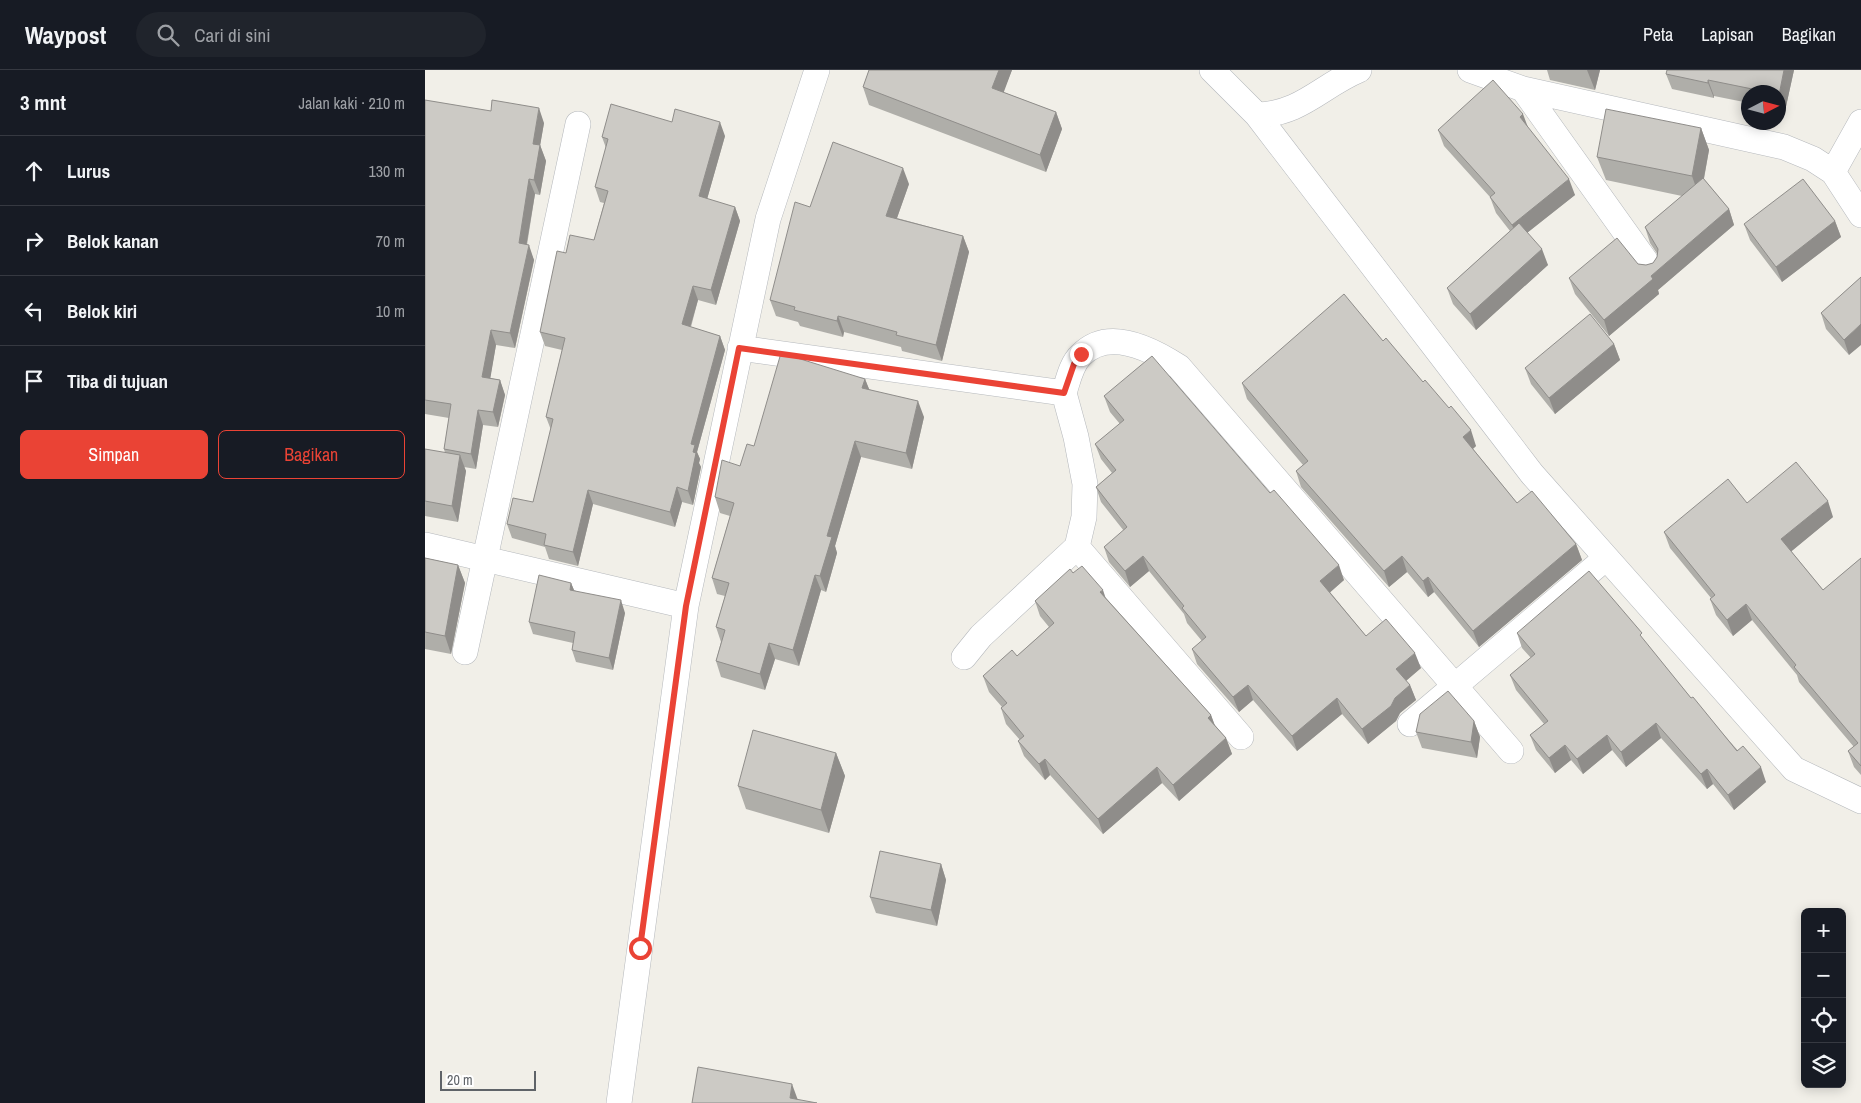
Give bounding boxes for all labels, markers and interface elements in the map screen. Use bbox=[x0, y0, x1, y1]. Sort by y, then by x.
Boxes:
search box bbox=[136, 12, 486, 57]
text: Waypost bbox=[25, 19, 106, 51]
icon: search bbox=[154, 21, 182, 49]
text: Cari di sini bbox=[194, 22, 271, 48]
text: Peta bbox=[1643, 22, 1673, 47]
text: Lapisan bbox=[1701, 22, 1754, 47]
text: Bagikan bbox=[1782, 22, 1836, 47]
north arrow bbox=[1741, 85, 1786, 130]
text: 3 mnt bbox=[20, 88, 66, 117]
text: Jalan kaki · 210 m bbox=[299, 92, 405, 114]
icon: ahead bbox=[20, 157, 48, 185]
text: Lurus bbox=[67, 158, 110, 184]
text: 130 m bbox=[369, 160, 405, 182]
icon: right bbox=[20, 227, 48, 255]
text: Belok kanan bbox=[67, 228, 159, 254]
text: 70 m bbox=[376, 230, 405, 252]
icon: left bbox=[20, 297, 48, 325]
text: Belok kiri bbox=[67, 298, 137, 324]
text: 10 m bbox=[376, 300, 405, 322]
route end bbox=[1070, 343, 1093, 366]
icon: arrive bbox=[20, 367, 48, 395]
text: Tiba di tujuan bbox=[67, 368, 168, 394]
button: Simpan bbox=[20, 430, 208, 479]
button: Bagikan bbox=[218, 430, 405, 479]
map controls bbox=[1801, 908, 1846, 1088]
button: + bbox=[1801, 908, 1846, 953]
route start bbox=[629, 937, 652, 960]
button: − bbox=[1801, 953, 1846, 998]
button: locate bbox=[1801, 998, 1846, 1043]
button: layers bbox=[1801, 1043, 1846, 1088]
scale bar bbox=[440, 1068, 536, 1091]
text: 20 m bbox=[447, 1071, 473, 1089]

